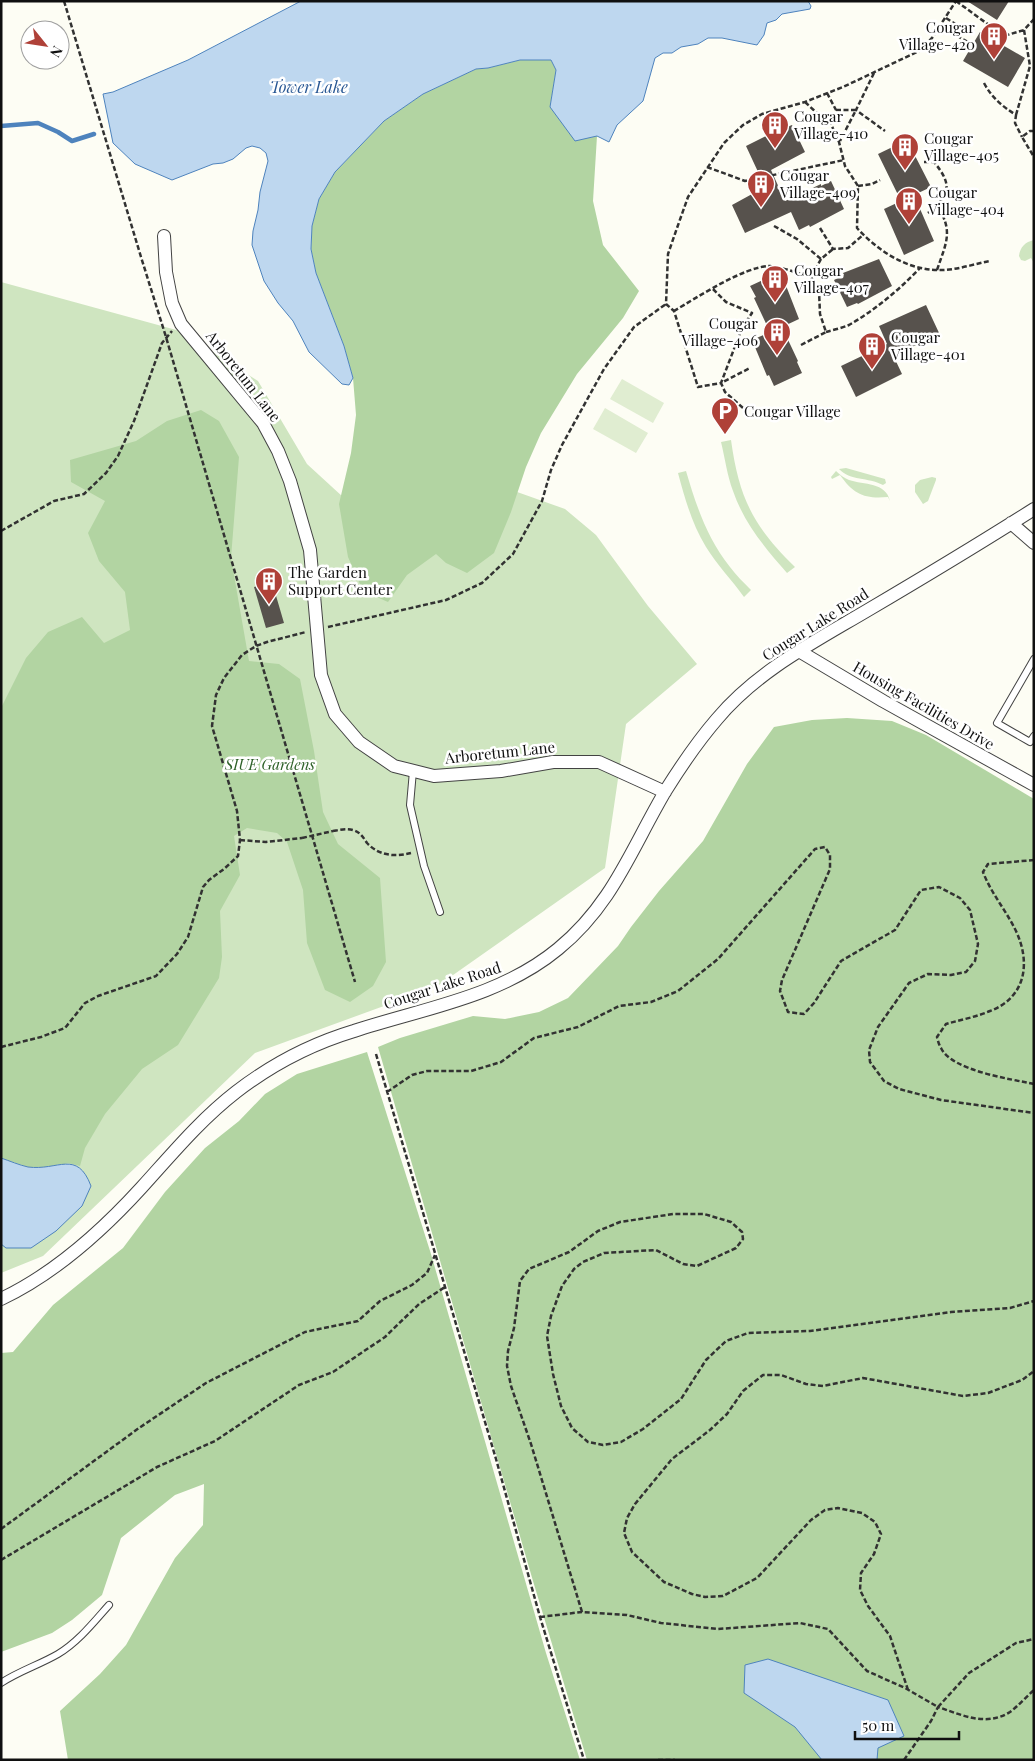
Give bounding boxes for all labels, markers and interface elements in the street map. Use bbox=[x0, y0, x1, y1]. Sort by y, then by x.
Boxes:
place label: Cougar Village-420 bbox=[898, 17, 975, 54]
north arrow bbox=[20, 20, 70, 70]
building icon: Cougar Village-420 bbox=[979, 21, 1009, 60]
text: N bbox=[46, 43, 67, 61]
water label: Tower Lake bbox=[270, 76, 348, 97]
place label: Cougar Village-410 bbox=[793, 106, 868, 143]
building icon: Cougar Village-410 bbox=[760, 110, 790, 149]
place label: Cougar Village-405 bbox=[923, 128, 999, 165]
building icon: Cougar Village-405 bbox=[890, 132, 920, 171]
place label: Cougar Village-409 bbox=[779, 165, 856, 202]
building icon: Cougar Village-409 bbox=[746, 169, 776, 208]
place label: Cougar Village-404 bbox=[927, 182, 1004, 219]
building icon: Cougar Village-404 bbox=[894, 186, 924, 225]
place label: Cougar Village-407 bbox=[793, 260, 869, 297]
building icon: Cougar Village-407 bbox=[760, 264, 790, 303]
place label: Cougar Village-406 bbox=[681, 313, 758, 350]
building icon: Cougar Village-406 bbox=[762, 317, 792, 356]
street label: Arboretum Lane bbox=[202, 326, 286, 426]
place label: Cougar Village-401 bbox=[890, 327, 966, 364]
building icon: Cougar Village-401 bbox=[857, 331, 887, 370]
parking icon: Cougar Village bbox=[710, 396, 740, 435]
place label: Cougar Village bbox=[744, 401, 841, 421]
place label: The Garden Support Center bbox=[288, 562, 393, 599]
building icon: The Garden Support Center bbox=[254, 566, 284, 605]
street label: Cougar Lake Road bbox=[758, 583, 872, 665]
street label: Housing Facilities Drive bbox=[850, 656, 998, 754]
street label: Arboretum Lane bbox=[443, 736, 556, 768]
park label: SIUE Gardens bbox=[224, 754, 315, 774]
street label: Cougar Lake Road bbox=[381, 957, 503, 1013]
scale bar bbox=[855, 1708, 959, 1740]
text: 50 m bbox=[862, 1715, 895, 1735]

